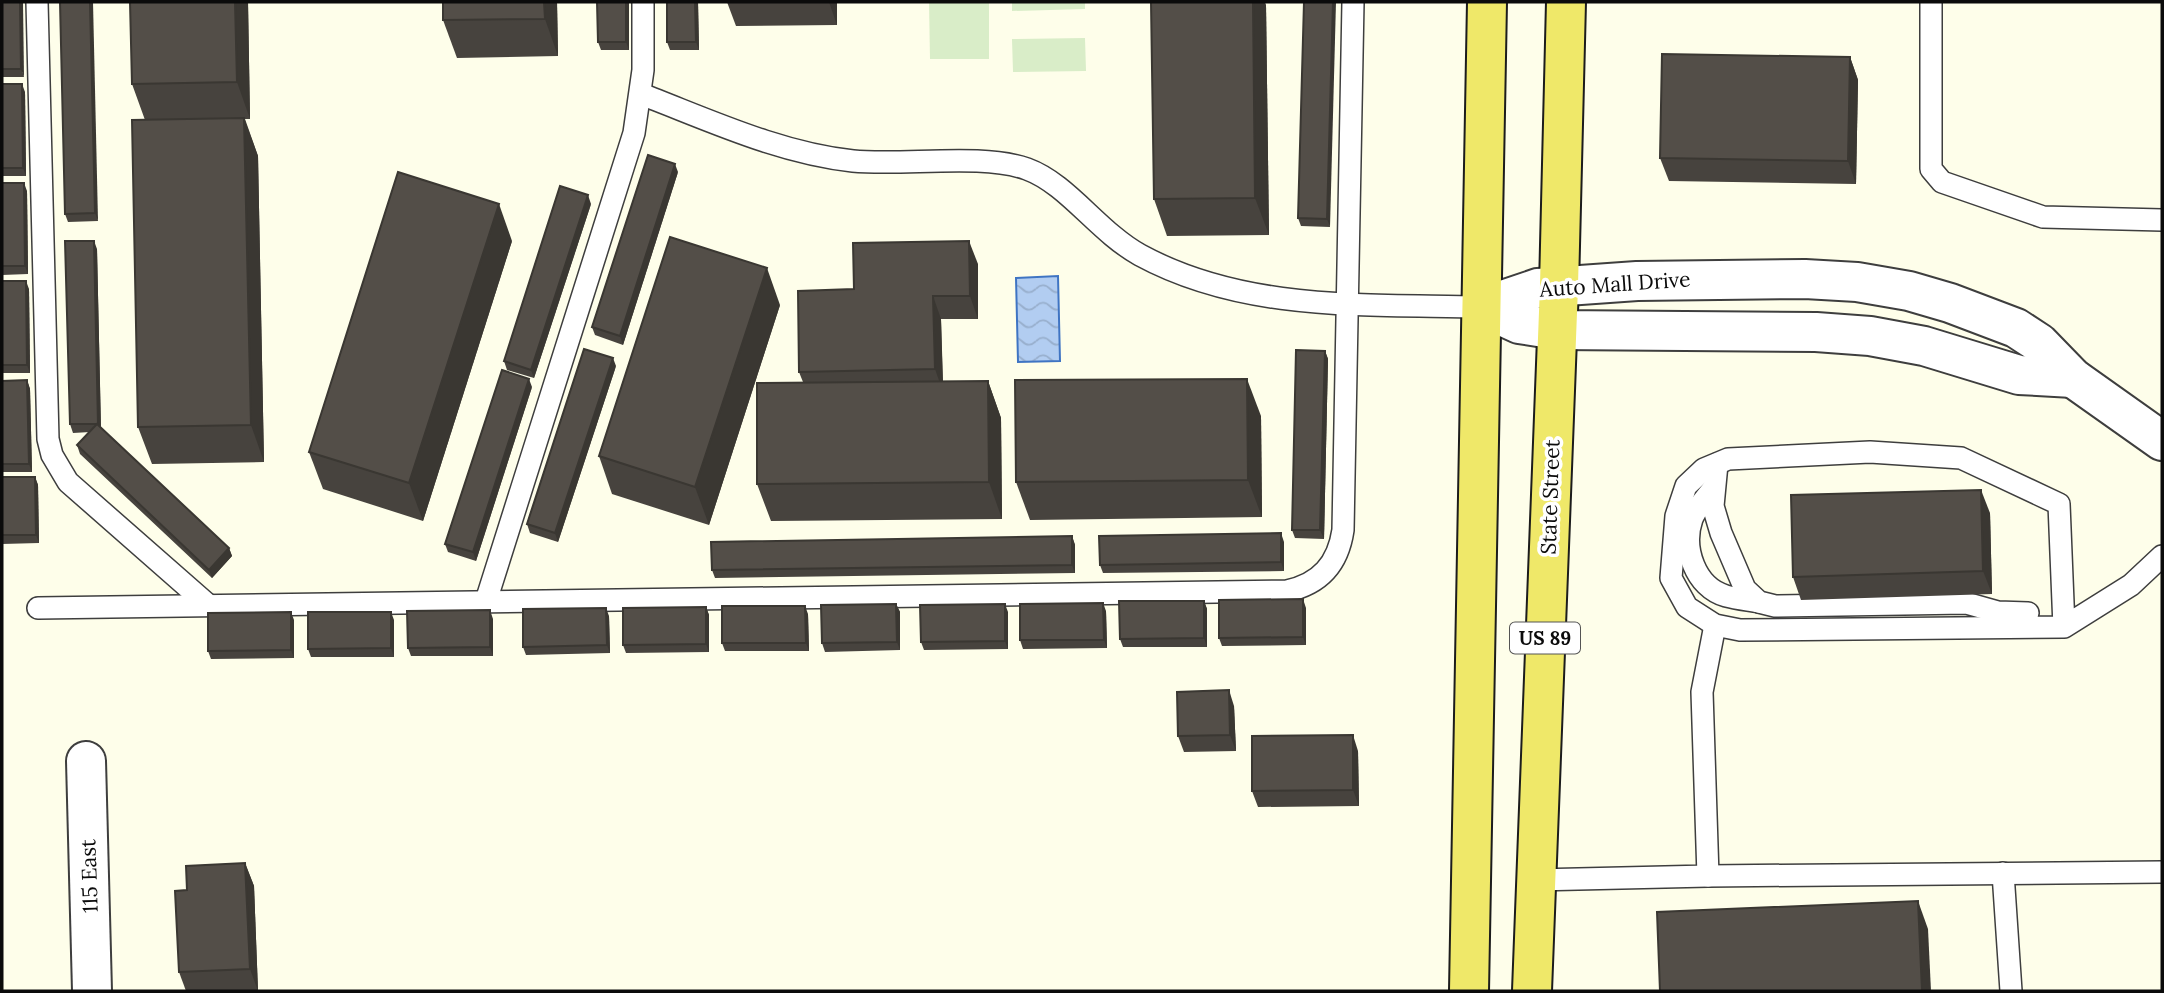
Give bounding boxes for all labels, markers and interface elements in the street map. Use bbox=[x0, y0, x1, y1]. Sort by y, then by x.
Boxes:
street label: Auto Mall Drive bbox=[1538, 265, 1691, 303]
street label: State Street bbox=[1534, 438, 1566, 555]
road number: US 89 bbox=[1510, 622, 1580, 653]
street label: 115 East bbox=[74, 838, 104, 913]

